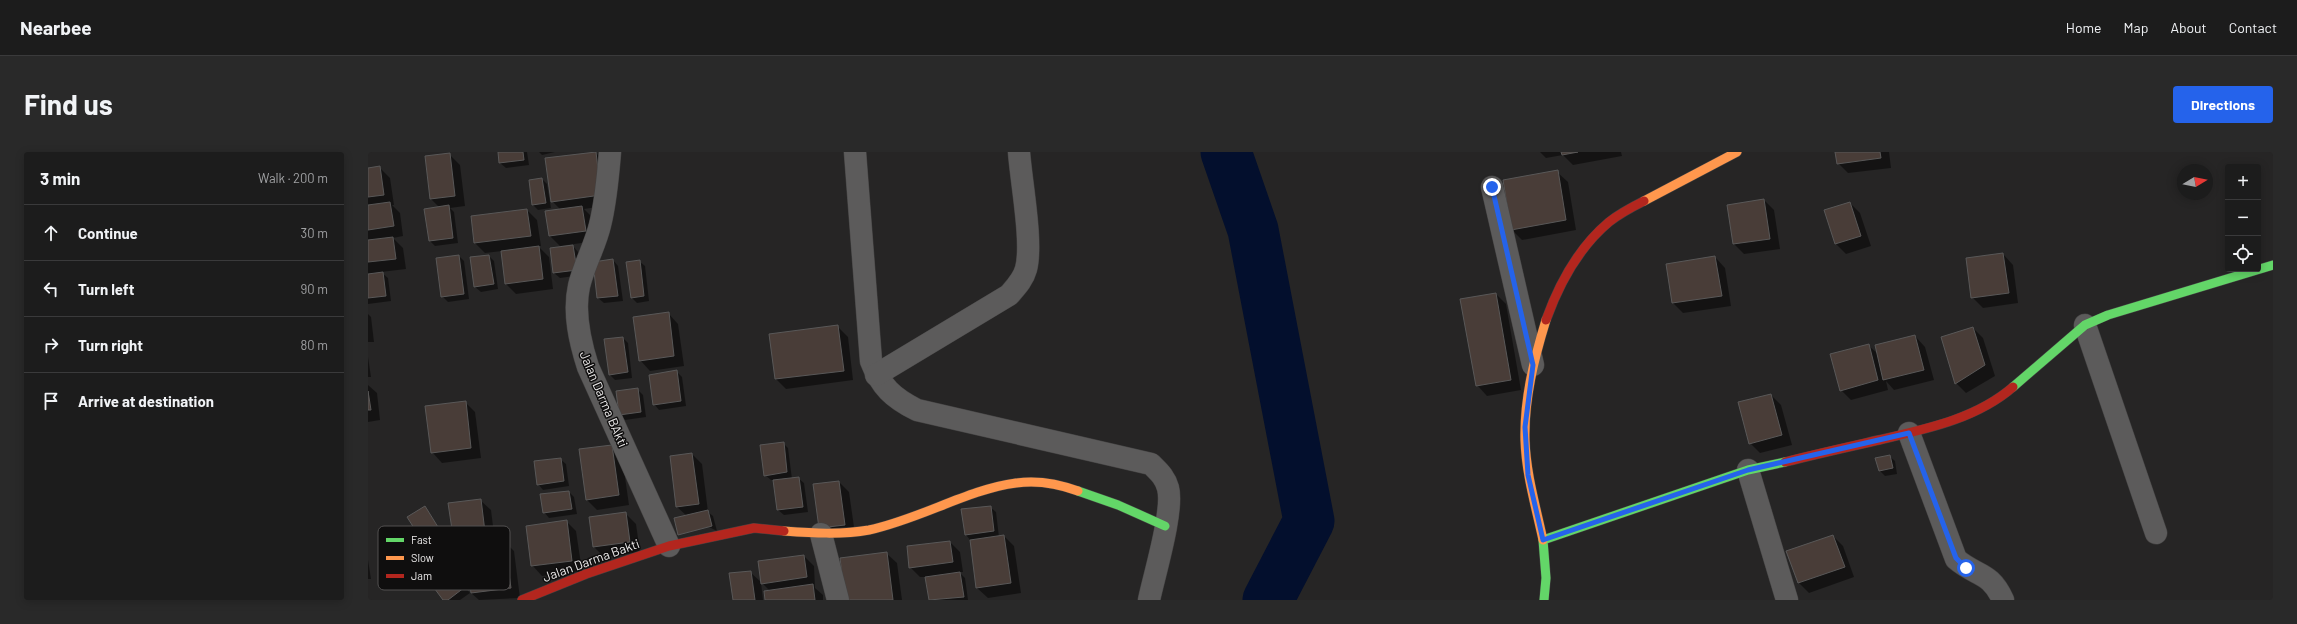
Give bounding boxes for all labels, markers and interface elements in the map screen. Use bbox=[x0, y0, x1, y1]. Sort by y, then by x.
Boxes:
text: Nearbee bbox=[20, 16, 92, 39]
text: Home bbox=[2066, 19, 2102, 36]
text: Map bbox=[2124, 19, 2148, 36]
text: About bbox=[2170, 19, 2207, 36]
text: Contact bbox=[2229, 19, 2277, 36]
button: Directions bbox=[2173, 86, 2273, 123]
text: Find us bbox=[24, 87, 113, 121]
north arrow bbox=[2177, 164, 2213, 200]
map controls bbox=[2225, 164, 2261, 272]
button: + bbox=[2225, 164, 2261, 200]
text: 3 min bbox=[40, 168, 80, 188]
text: Walk · 200 m bbox=[258, 170, 328, 186]
route end bbox=[1483, 178, 1501, 196]
button: − bbox=[2225, 200, 2261, 236]
icon: ahead bbox=[40, 222, 62, 244]
text: Continue bbox=[78, 224, 138, 242]
text: 30 m bbox=[301, 225, 328, 241]
button: locate bbox=[2225, 236, 2261, 272]
icon: left bbox=[40, 278, 62, 300]
text: Turn left bbox=[78, 280, 134, 298]
text: 90 m bbox=[301, 281, 328, 297]
icon: right bbox=[40, 334, 62, 356]
text: Turn right bbox=[78, 336, 143, 354]
text: 80 m bbox=[301, 337, 328, 353]
street label: Jalan Darma BAkti bbox=[577, 348, 631, 450]
icon: arrive bbox=[40, 390, 62, 412]
text: Arrive at destination bbox=[78, 392, 214, 410]
legend bbox=[378, 526, 510, 590]
text: Fast bbox=[411, 533, 432, 546]
street label: Jalan Darma Bakti bbox=[540, 535, 642, 585]
text: Slow bbox=[411, 551, 434, 564]
route start bbox=[1957, 559, 1975, 577]
text: Jam bbox=[411, 569, 432, 582]

